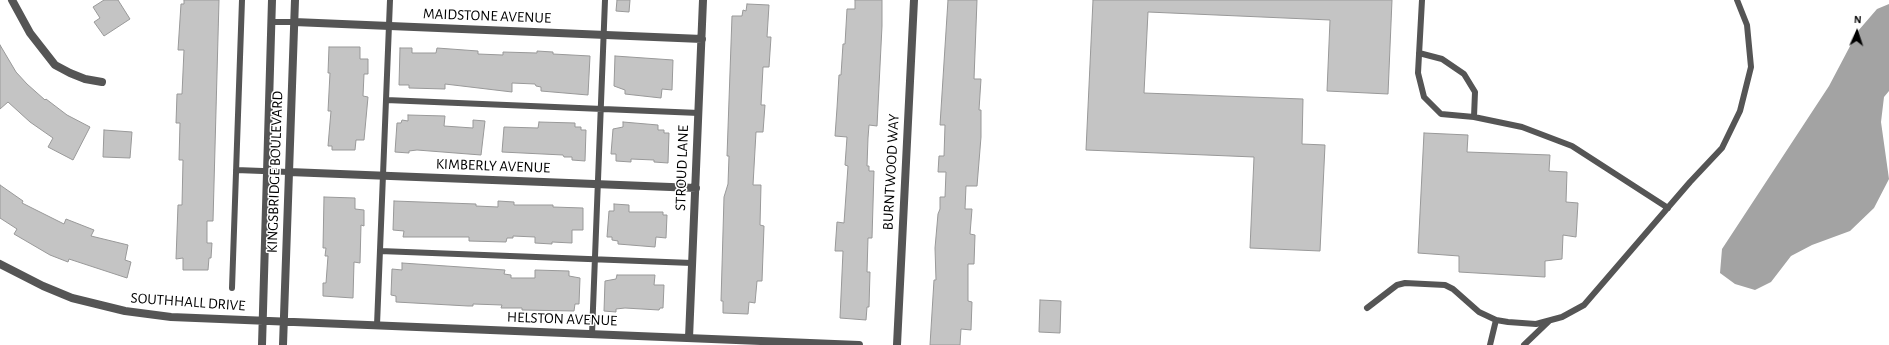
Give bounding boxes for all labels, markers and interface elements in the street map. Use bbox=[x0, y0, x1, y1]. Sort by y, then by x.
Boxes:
street label: MAIDSTONE AVENUE bbox=[423, 5, 551, 27]
north arrow bbox=[1837, 12, 1877, 52]
text: N bbox=[1854, 14, 1862, 25]
street label: KINGSBRIDGE BOULEVARD bbox=[263, 91, 287, 253]
street label: BURNTWOOD WAY bbox=[879, 113, 903, 231]
street label: STROUD LANE bbox=[672, 125, 692, 211]
street label: KIMBERLY AVENUE bbox=[436, 155, 550, 177]
street label: SOUTHHALL DRIVE bbox=[130, 289, 246, 315]
street label: HELSTON AVENUE bbox=[506, 308, 618, 330]

